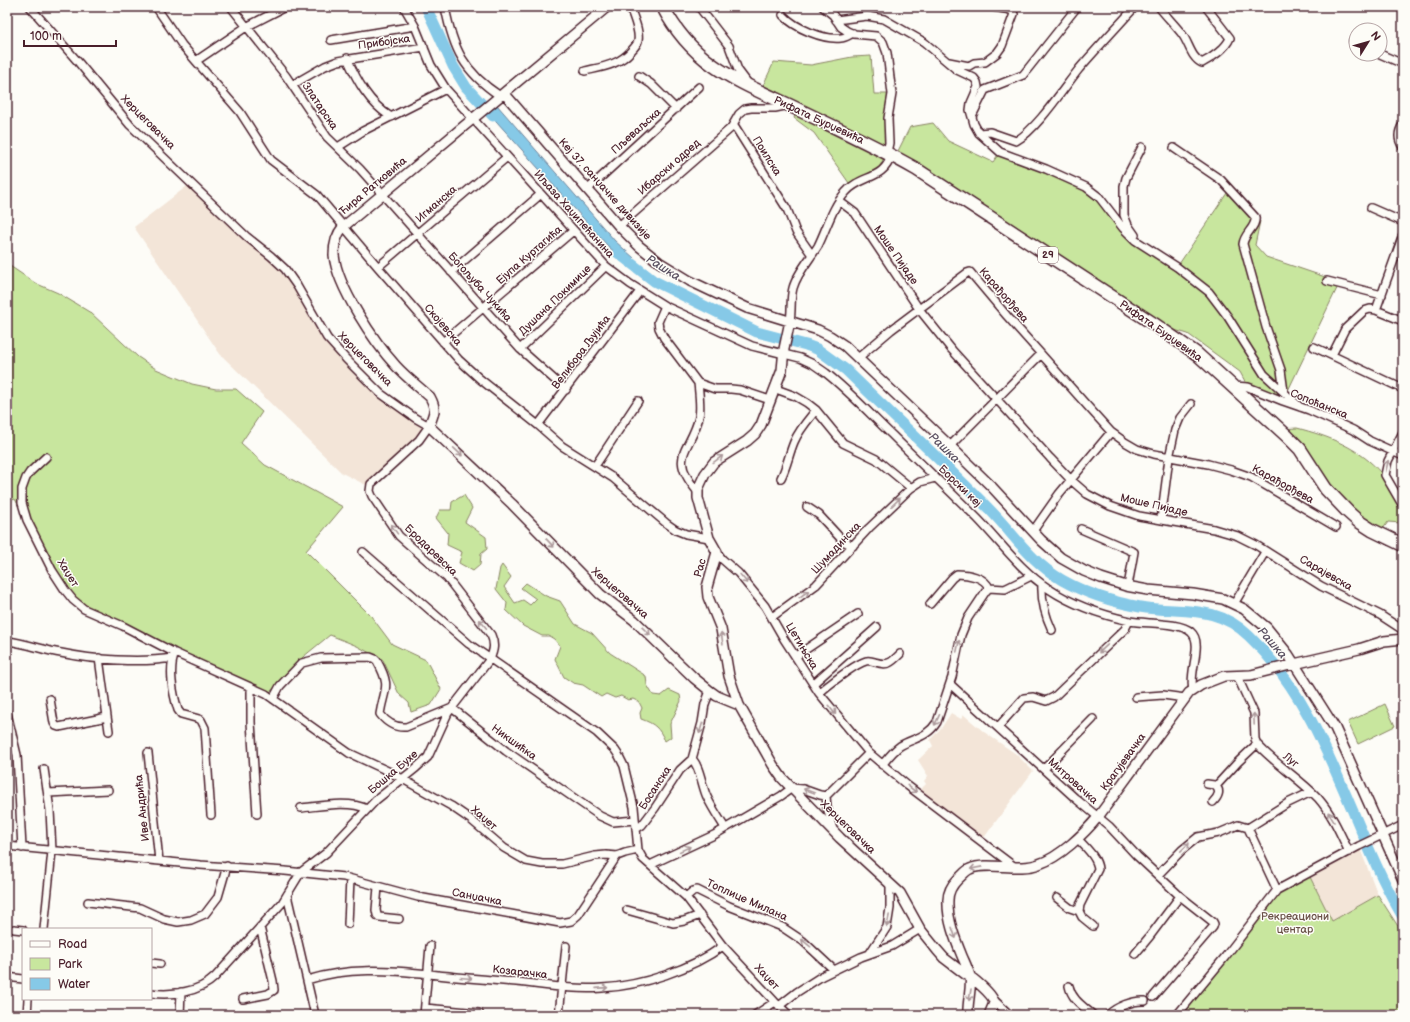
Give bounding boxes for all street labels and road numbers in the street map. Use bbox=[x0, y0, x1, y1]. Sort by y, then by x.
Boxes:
street label: Прибојска bbox=[357, 32, 411, 52]
street label: Златарска bbox=[299, 80, 341, 133]
street label: Херцеговачка bbox=[118, 92, 178, 152]
street label: Рифата Бурџевића bbox=[772, 93, 867, 147]
street label: Пљеваљска bbox=[609, 105, 664, 157]
street label: Поилска bbox=[750, 134, 784, 178]
street label: Кеј 37. санџачке дивизије bbox=[556, 136, 654, 242]
street label: Ибарски одред bbox=[635, 136, 703, 198]
street label: Ћира Ратковића bbox=[337, 154, 410, 218]
street label: Иљаза Хаџипећанина bbox=[531, 168, 617, 261]
street label: Игманска bbox=[413, 182, 460, 225]
street label: Ејупа Куртагића bbox=[494, 223, 565, 287]
street label: Моше Пијаде bbox=[871, 223, 921, 287]
road number: 29 bbox=[1038, 247, 1058, 263]
street label: Богољуба Чукића bbox=[445, 250, 515, 325]
street label: Душана Покимице bbox=[516, 262, 594, 338]
street label: Карађорђева bbox=[977, 265, 1032, 326]
street label: Рифата Бурџевића bbox=[1117, 298, 1205, 365]
street label: Скојевска bbox=[421, 302, 465, 349]
street label: Велибора Љујића bbox=[549, 312, 613, 391]
street label: Херцеговачка bbox=[335, 329, 395, 389]
street label: Сопоћанска bbox=[1288, 387, 1350, 422]
street label: Борски кеј bbox=[936, 462, 984, 510]
street label: Карађорђева bbox=[1250, 462, 1317, 507]
street label: Моше Пијаде bbox=[1119, 491, 1189, 519]
street label: Шумадинска bbox=[809, 519, 864, 577]
street label: Бродаревска bbox=[402, 522, 460, 579]
street label: Сарајевска bbox=[1297, 553, 1355, 594]
street label: Хаџет bbox=[54, 557, 82, 589]
street label: Рас bbox=[691, 557, 709, 579]
street label: Херцеговачка bbox=[589, 565, 652, 622]
street label: Цетињска bbox=[783, 620, 821, 672]
street label: Никшићка bbox=[489, 721, 539, 763]
street label: Крагујевачка bbox=[1098, 730, 1149, 793]
street label: Бошка Бухе bbox=[366, 747, 420, 797]
street label: Луг bbox=[1280, 749, 1302, 771]
street label: Митровачка bbox=[1045, 755, 1101, 807]
street label: Босанска bbox=[636, 763, 674, 812]
street label: Иве Андрића bbox=[132, 774, 152, 842]
street label: Херцеговачка bbox=[818, 798, 879, 857]
street label: Хаџет bbox=[468, 803, 500, 833]
street label: Топлице Милана bbox=[704, 876, 790, 924]
street label: Санџачка bbox=[451, 886, 504, 908]
street label: Хаџет bbox=[752, 961, 782, 993]
street label: Козарачка bbox=[492, 963, 549, 981]

